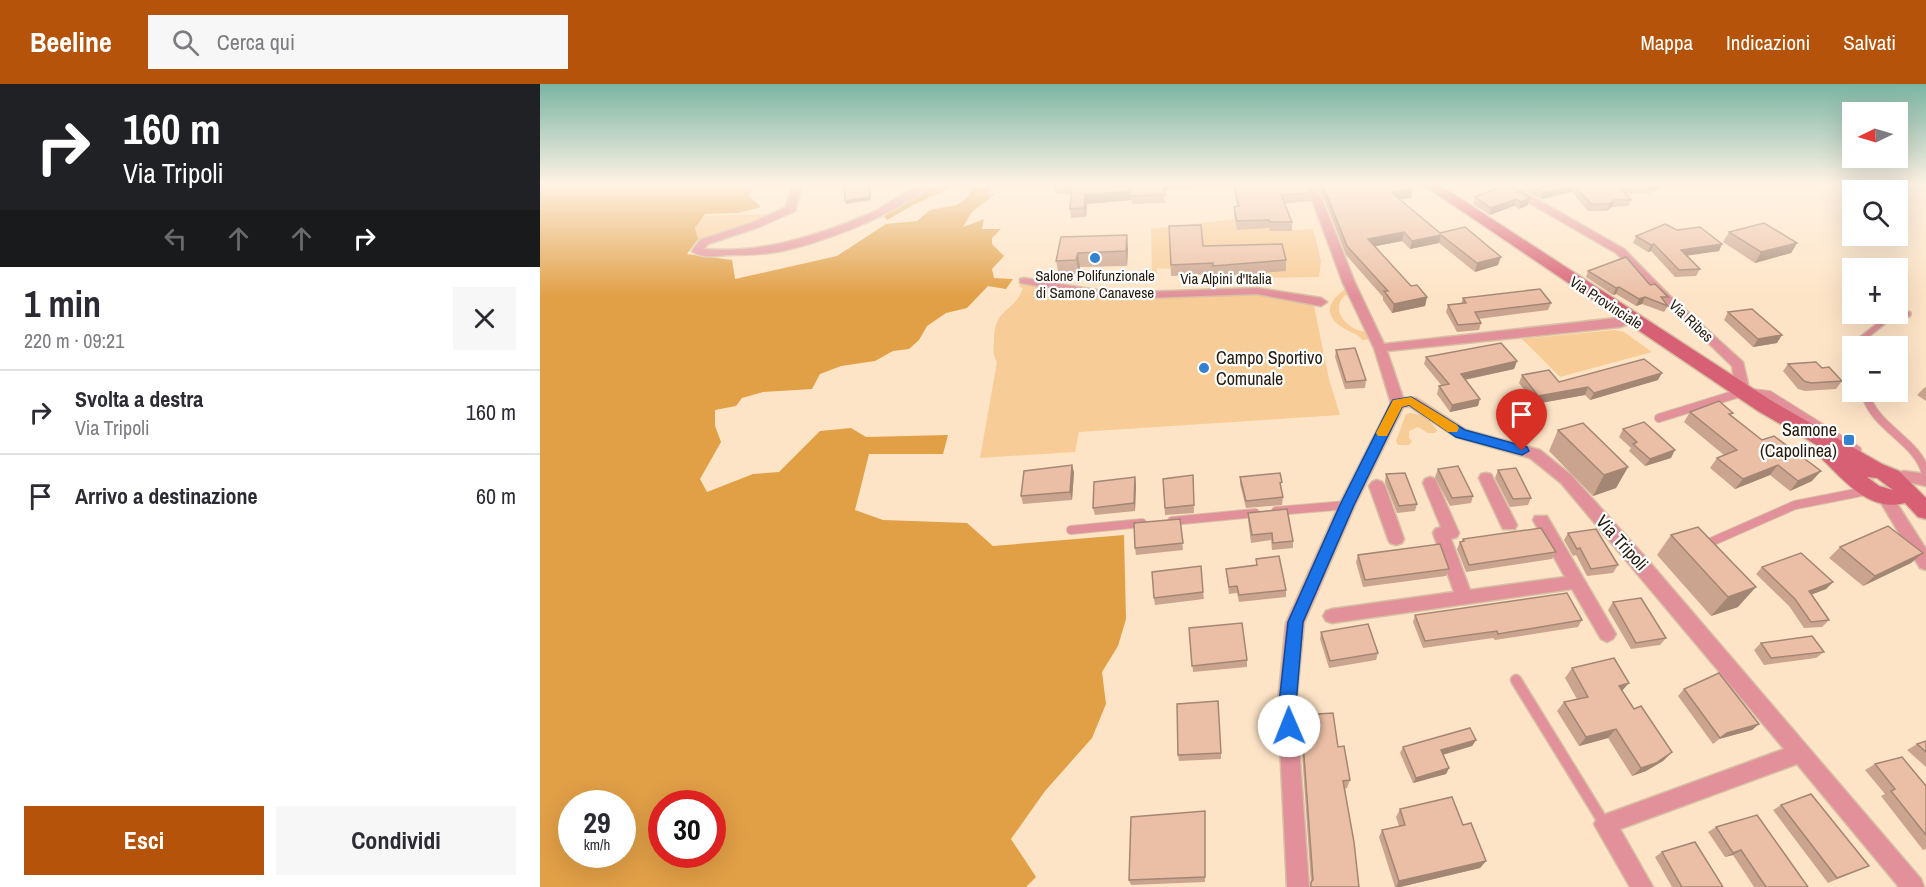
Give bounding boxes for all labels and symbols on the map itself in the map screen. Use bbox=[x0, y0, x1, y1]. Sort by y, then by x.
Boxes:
north arrow bbox=[1842, 102, 1908, 168]
marker: Salone Polifunzionale di Samone Canavese bbox=[1088, 251, 1102, 265]
place label: Salone Polifunzionale di Samone Canavese bbox=[1035, 265, 1155, 303]
street label: Via Alpini d'Italia bbox=[1180, 268, 1272, 289]
street label: Via Provinciale bbox=[1566, 271, 1647, 334]
street label: Via Ribes bbox=[1665, 295, 1718, 347]
place label: Campo Sportivo Comunale bbox=[1216, 345, 1323, 391]
marker: Campo Sportivo Comunale bbox=[1197, 361, 1211, 375]
pin bbox=[1496, 389, 1547, 451]
place label: Samone (Capolinea) bbox=[1760, 417, 1837, 463]
marker: Samone (Capolinea) bbox=[1842, 433, 1856, 447]
street label: Via Tripoli bbox=[1591, 509, 1654, 576]
position arrow bbox=[1257, 694, 1321, 758]
speed limit sign: 30 bbox=[648, 790, 726, 868]

